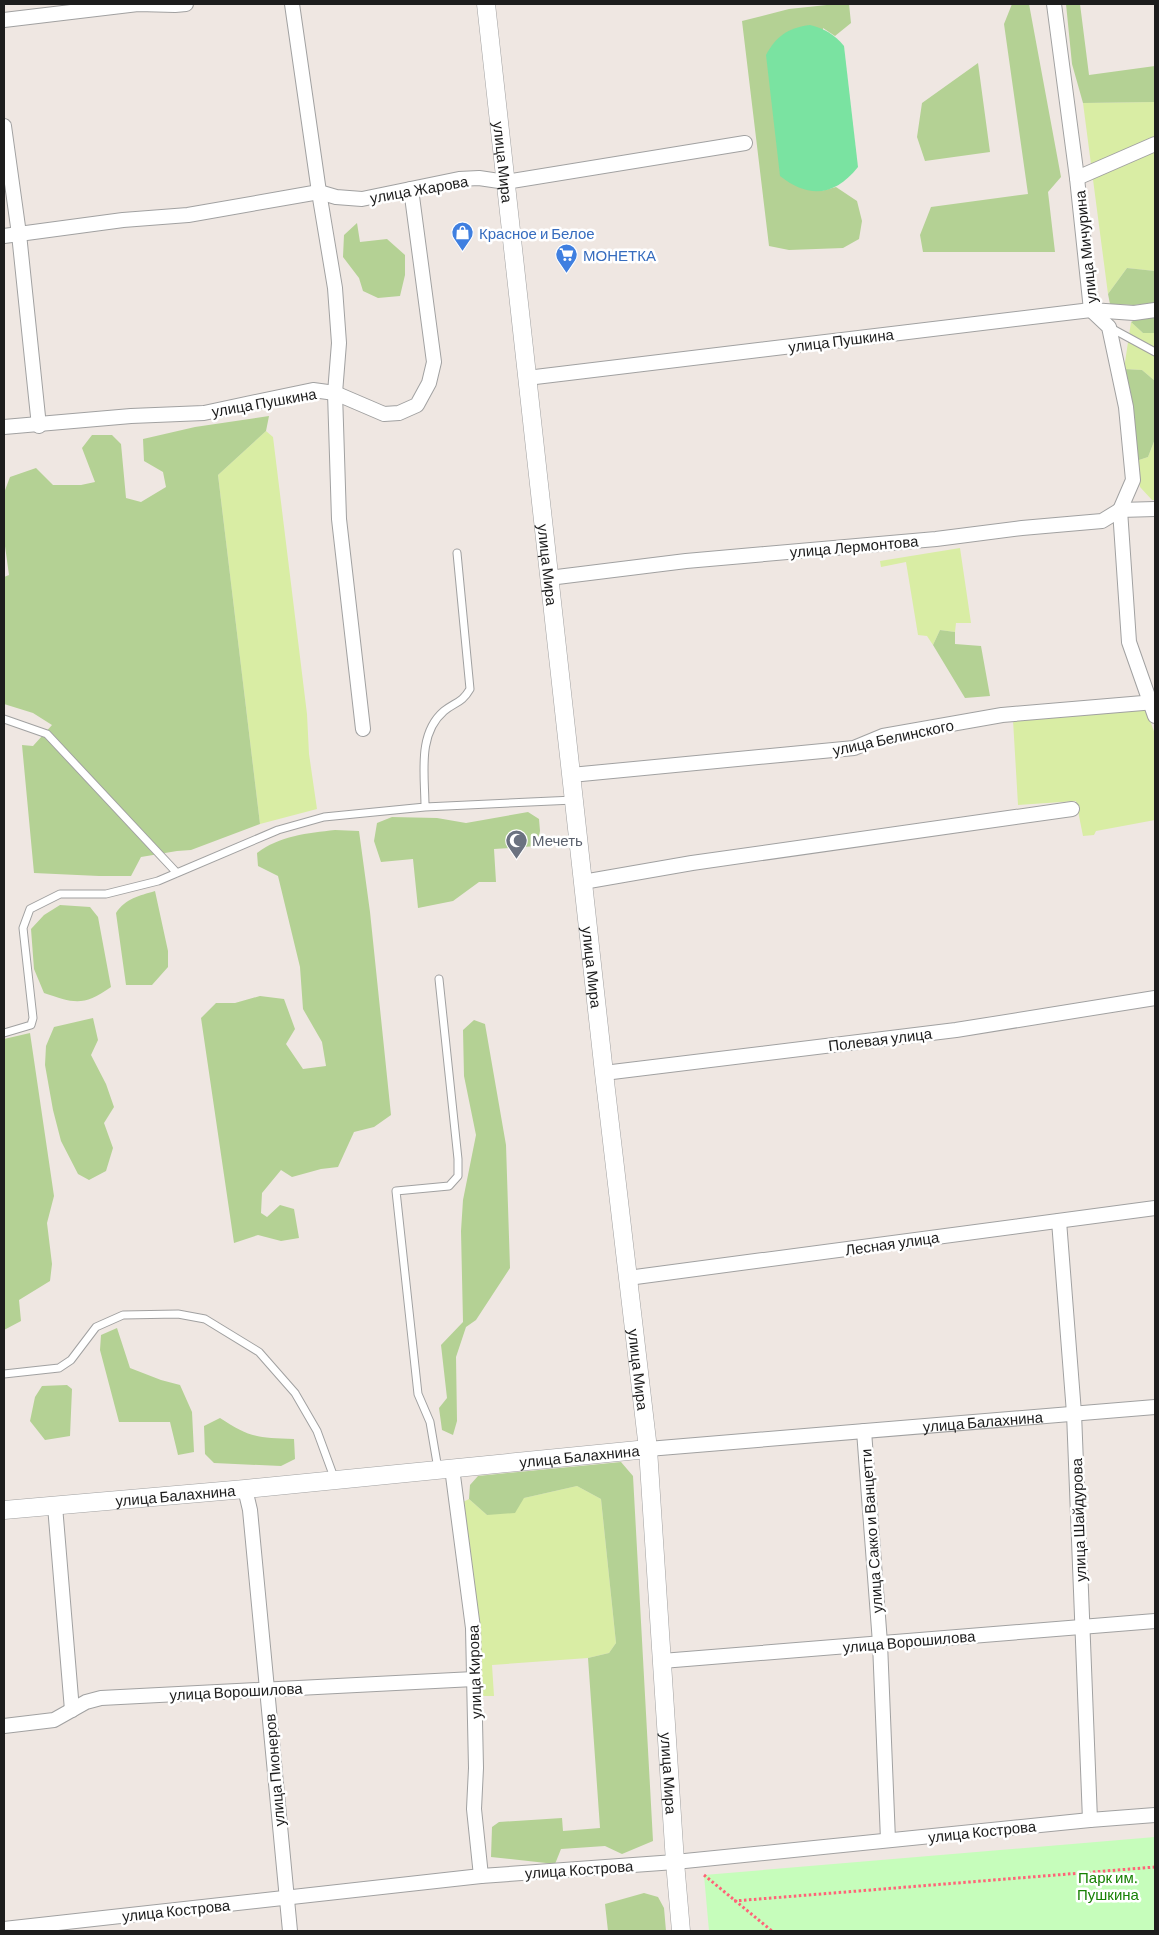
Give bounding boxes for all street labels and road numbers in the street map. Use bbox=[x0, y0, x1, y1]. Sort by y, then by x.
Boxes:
street label: улица Мира bbox=[490, 120, 517, 204]
street label: улица Жарова bbox=[368, 171, 470, 206]
street label: улица Мичурина bbox=[1070, 189, 1100, 304]
street label: улица Пушкина bbox=[787, 325, 895, 355]
street label: улица Пушкина bbox=[210, 384, 318, 420]
street label: улица Мира bbox=[534, 523, 561, 607]
street label: улица Лермонтова bbox=[789, 531, 920, 561]
street label: улица Белинского bbox=[831, 715, 955, 759]
street label: улица Мира bbox=[579, 925, 606, 1009]
street label: Полевая улица bbox=[827, 1024, 934, 1054]
street label: Лесная улица bbox=[844, 1227, 941, 1259]
street label: улица Мира bbox=[625, 1328, 652, 1412]
street label: улица Балахнина bbox=[922, 1407, 1044, 1435]
street label: улица Балахнина bbox=[519, 1441, 641, 1471]
street label: улица Сакко и Ванцетти bbox=[856, 1448, 886, 1614]
street label: улица Шайдурова bbox=[1067, 1457, 1089, 1582]
street label: улица Балахнина bbox=[115, 1481, 237, 1509]
street label: улица Кирова bbox=[463, 1624, 485, 1719]
street label: улица Ворошилова bbox=[842, 1626, 977, 1656]
street label: улица Ворошилова bbox=[169, 1678, 304, 1703]
street label: улица Пионеров bbox=[260, 1713, 288, 1827]
street label: улица Мира bbox=[658, 1732, 681, 1815]
street label: улица Кострова bbox=[927, 1816, 1038, 1846]
street label: улица Кострова bbox=[524, 1856, 634, 1882]
street label: улица Кострова bbox=[121, 1895, 232, 1925]

